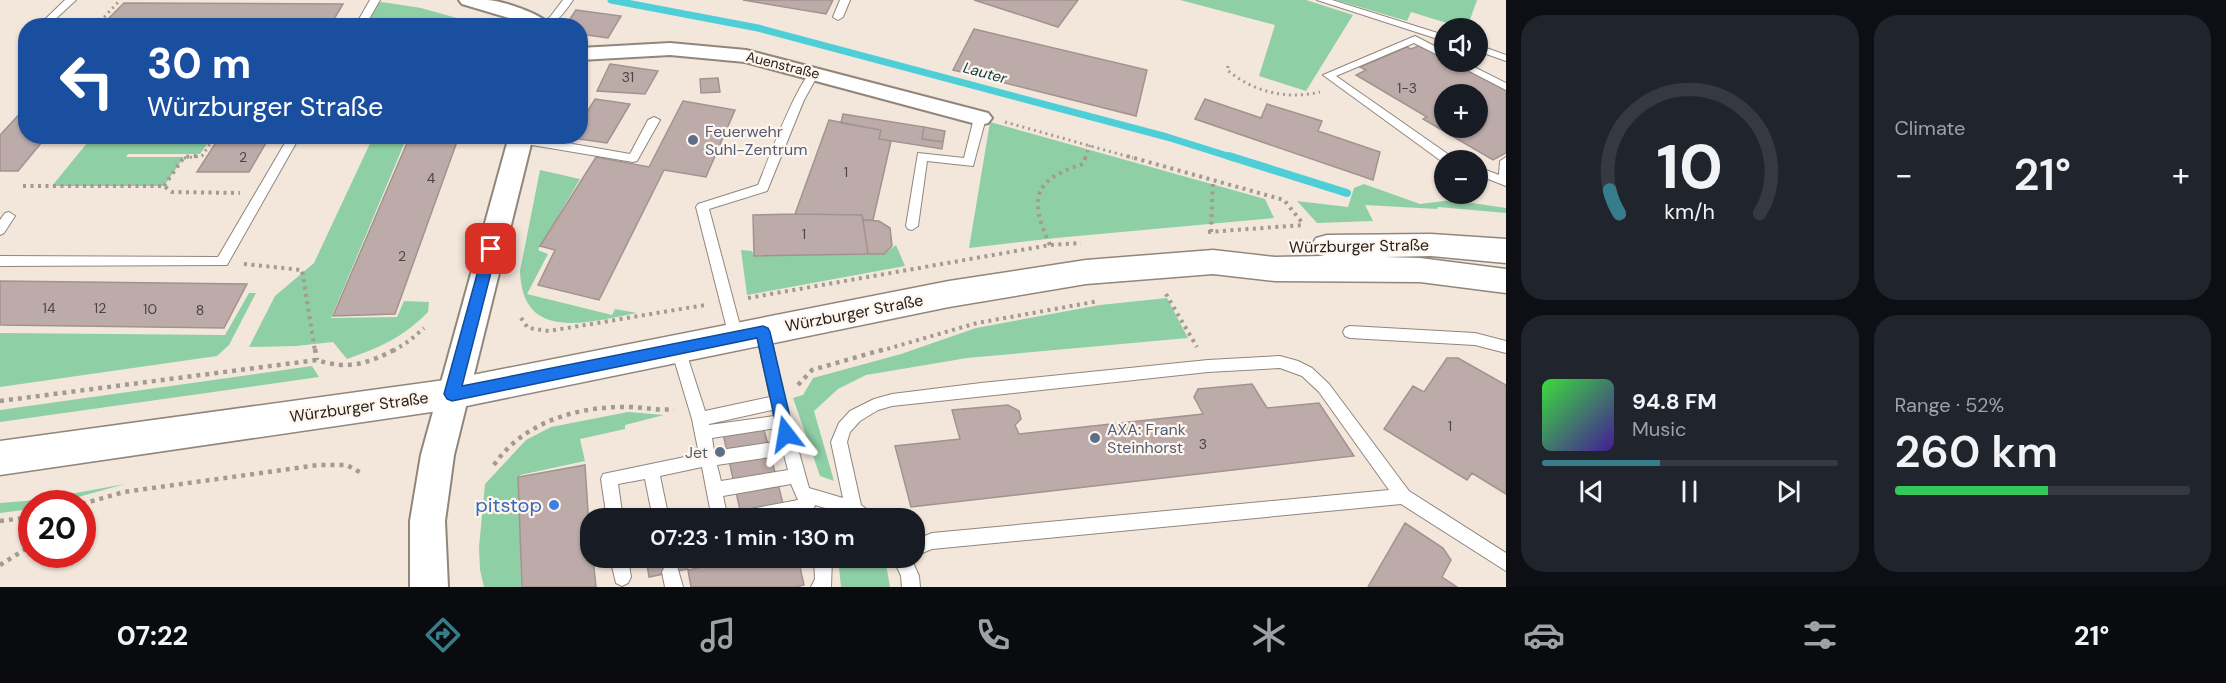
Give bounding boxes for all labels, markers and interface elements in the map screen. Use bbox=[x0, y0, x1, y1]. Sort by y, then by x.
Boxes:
map controls bbox=[1434, 18, 1488, 204]
button: sound bbox=[1434, 18, 1488, 72]
text: 30 m bbox=[147, 36, 251, 91]
icon: left bbox=[48, 42, 126, 120]
street label: Auenstraße bbox=[744, 47, 822, 83]
water label: Lauter bbox=[961, 58, 1010, 89]
house number: 31 bbox=[622, 68, 634, 86]
house number: 1-3 bbox=[1397, 79, 1417, 97]
button: + bbox=[1434, 84, 1488, 138]
text: Würzburger Straße bbox=[147, 89, 383, 124]
text: Climate bbox=[1895, 115, 1965, 141]
place label: Feuerwehr Suhl-Zentrum bbox=[705, 121, 807, 160]
text: 10 bbox=[1656, 126, 1723, 207]
marker: Feuerwehr Suhl-Zentrum bbox=[686, 133, 700, 147]
text: 21° bbox=[2013, 145, 2071, 204]
house number: 2 bbox=[239, 148, 247, 166]
button: − bbox=[1434, 150, 1488, 204]
text: − bbox=[1895, 153, 1913, 196]
text: + bbox=[2172, 153, 2190, 196]
house number: 1 bbox=[844, 163, 848, 181]
house number: 4 bbox=[427, 169, 436, 187]
text: km/h bbox=[1664, 199, 1715, 227]
pin bbox=[465, 223, 516, 274]
house number: 1 bbox=[802, 225, 806, 243]
icon: arrive bbox=[474, 232, 507, 265]
street label: Würzburger Straße bbox=[1289, 234, 1429, 258]
house number: 2 bbox=[398, 247, 406, 265]
street label: Würzburger Straße bbox=[783, 289, 925, 337]
house number: 14 bbox=[43, 299, 56, 317]
house number: 12 bbox=[94, 299, 106, 317]
house number: 10 bbox=[143, 300, 157, 318]
house number: 8 bbox=[196, 301, 204, 319]
street label: Würzburger Straße bbox=[288, 387, 430, 427]
text: 94.8 FM bbox=[1632, 387, 1717, 416]
text: Range · 52% bbox=[1895, 392, 2004, 418]
position arrow bbox=[754, 402, 818, 466]
text: Music bbox=[1632, 416, 1687, 442]
house number: 1 bbox=[1448, 417, 1452, 435]
place label: AXA: Frank Steinhorst bbox=[1107, 419, 1186, 458]
text: 260 km bbox=[1895, 422, 2058, 481]
marker: AXA: Frank Steinhorst bbox=[1088, 431, 1102, 445]
house number: 3 bbox=[1199, 435, 1207, 453]
place label: Jet bbox=[685, 442, 708, 463]
marker: Jet bbox=[713, 445, 727, 459]
icon: previous bbox=[1575, 475, 1608, 508]
icon: pause bbox=[1673, 475, 1706, 508]
icon: next bbox=[1772, 475, 1805, 508]
speed limit sign: 20 bbox=[18, 490, 96, 568]
place label: pitstop bbox=[475, 492, 542, 518]
marker: pitstop bbox=[547, 498, 561, 512]
text: 07:23 · 1 min · 130 m bbox=[650, 523, 855, 552]
icon: directions bbox=[422, 614, 464, 656]
icon: music bbox=[697, 614, 739, 656]
icon: phone bbox=[972, 614, 1014, 656]
icon: climate bbox=[1248, 614, 1290, 656]
icon: car bbox=[1523, 614, 1565, 656]
icon: filters bbox=[1799, 614, 1841, 656]
text: 07:22 bbox=[117, 618, 188, 653]
text: 21° bbox=[2074, 618, 2109, 653]

